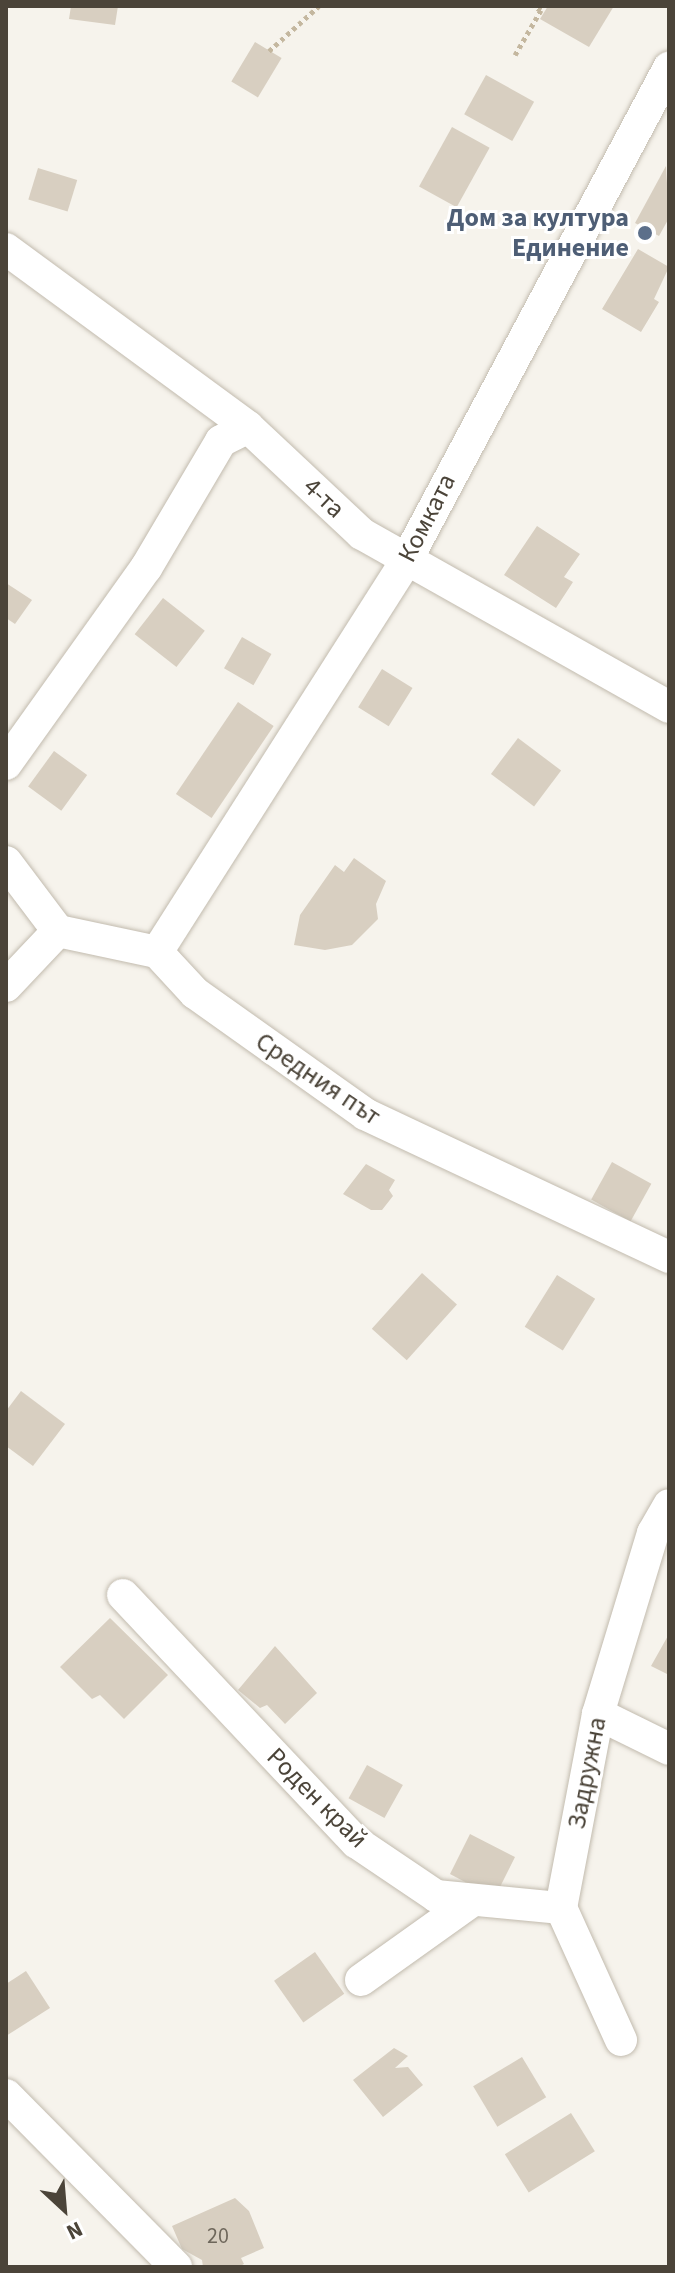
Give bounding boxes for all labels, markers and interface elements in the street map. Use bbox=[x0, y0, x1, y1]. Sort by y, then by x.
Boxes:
place label: Дом за култура Единение bbox=[447, 202, 629, 264]
marker: Дом за култура Единение bbox=[636, 224, 654, 242]
street label: Комката bbox=[391, 468, 463, 568]
street label: 4-та bbox=[297, 471, 351, 525]
street label: Средния път bbox=[250, 1026, 386, 1132]
street label: Задружна bbox=[561, 1714, 613, 1832]
street label: Роден край bbox=[260, 1741, 374, 1855]
north arrow bbox=[24, 2169, 104, 2249]
text: N bbox=[61, 2213, 88, 2248]
house number: 20 bbox=[207, 2224, 229, 2250]

